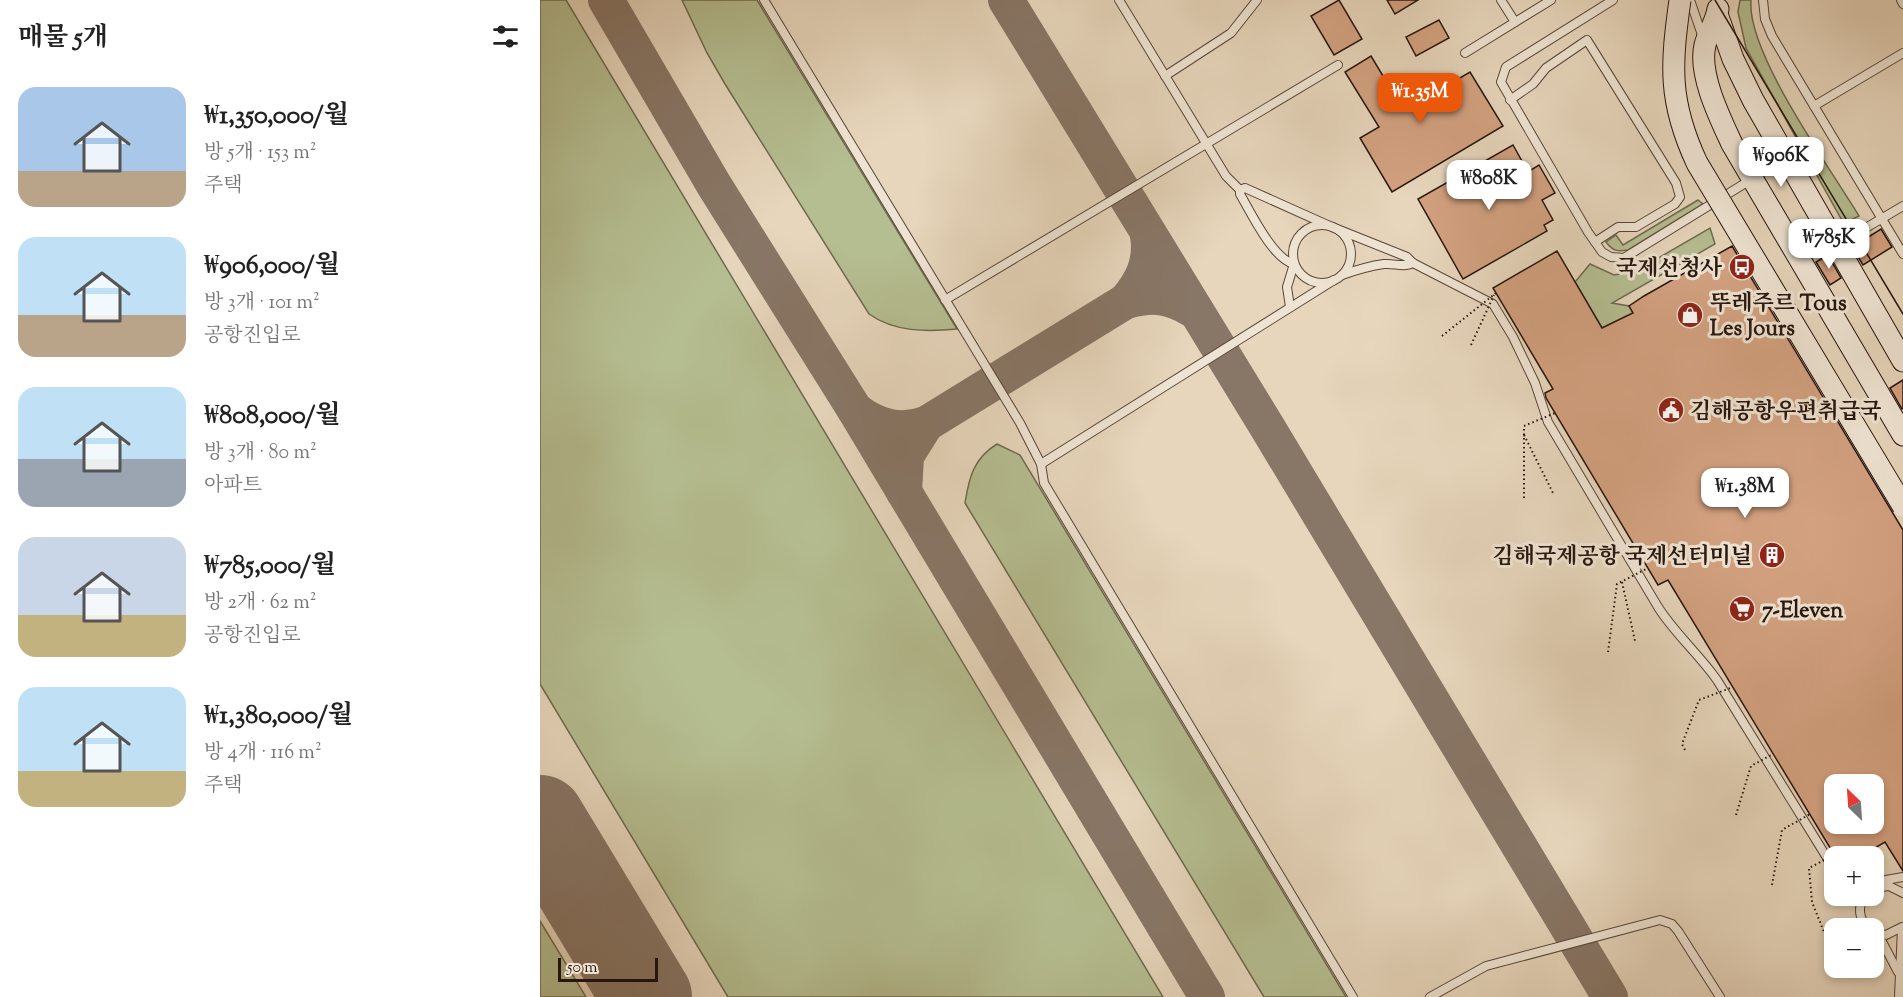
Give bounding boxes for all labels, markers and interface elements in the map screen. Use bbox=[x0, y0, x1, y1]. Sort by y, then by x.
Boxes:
text: 매물 5개 bbox=[18, 20, 108, 57]
icon: filters bbox=[489, 20, 522, 53]
pin: ₩1.35M bbox=[1371, 73, 1469, 124]
text: ₩1.35M bbox=[1392, 78, 1448, 107]
text: ₩1,350,000/월 bbox=[204, 98, 349, 135]
icon: home bbox=[66, 111, 138, 183]
pin: ₩906K bbox=[1739, 137, 1823, 188]
text: 방 5개 · 153 m² bbox=[204, 139, 317, 168]
text: ₩906K bbox=[1753, 142, 1809, 171]
pin: ₩808K bbox=[1447, 160, 1531, 211]
text: ₩808K bbox=[1461, 165, 1517, 194]
text: 주택 bbox=[204, 172, 243, 201]
pin: ₩785K bbox=[1787, 219, 1871, 270]
text: ₩785K bbox=[1802, 224, 1856, 253]
text: ₩906,000/월 bbox=[204, 248, 340, 285]
bus stop icon: 국제선청사 bbox=[1727, 252, 1757, 282]
place label: 국제선청사 bbox=[1616, 254, 1723, 286]
icon: home bbox=[66, 261, 138, 333]
text: 방 3개 · 101 m² bbox=[204, 289, 320, 318]
place label: 뚜레주르 Tous Les Jours bbox=[1710, 289, 1847, 346]
shop icon: 뚜레주르 Tous Les Jours bbox=[1675, 300, 1705, 330]
text: 공항진입로 bbox=[204, 322, 301, 351]
public building icon: 김해공항우편취급국 bbox=[1656, 395, 1686, 425]
place label: 김해공항우편취급국 bbox=[1690, 397, 1882, 429]
text: ₩808,000/월 bbox=[204, 398, 340, 435]
icon: home bbox=[66, 411, 138, 483]
text: 방 3개 · 80 m² bbox=[204, 439, 317, 468]
pin: ₩1.38M bbox=[1696, 468, 1794, 519]
text: 아파트 bbox=[204, 472, 262, 501]
text: ₩1.38M bbox=[1715, 473, 1775, 502]
building icon: 김해국제공항 국제선터미널 bbox=[1757, 540, 1787, 570]
place label: 김해국제공항 국제선터미널 bbox=[1492, 542, 1752, 574]
text: ₩785,000/월 bbox=[204, 548, 336, 585]
icon: home bbox=[66, 561, 138, 633]
text: 방 2개 · 62 m² bbox=[204, 589, 316, 618]
supermarket icon: 7-Eleven bbox=[1727, 594, 1757, 624]
place label: 7-Eleven bbox=[1762, 596, 1843, 628]
text: 공항진입로 bbox=[204, 622, 301, 651]
text: ₩1,380,000/월 bbox=[204, 698, 353, 735]
icon: home bbox=[66, 711, 138, 783]
text: 방 4개 · 116 m² bbox=[204, 739, 322, 768]
text: 주택 bbox=[204, 772, 243, 801]
north arrow bbox=[1824, 774, 1884, 834]
map controls bbox=[1824, 774, 1884, 978]
button: + bbox=[1824, 846, 1884, 906]
button: − bbox=[1824, 918, 1884, 978]
scale bar bbox=[558, 955, 658, 982]
text: 50 m bbox=[567, 957, 598, 980]

